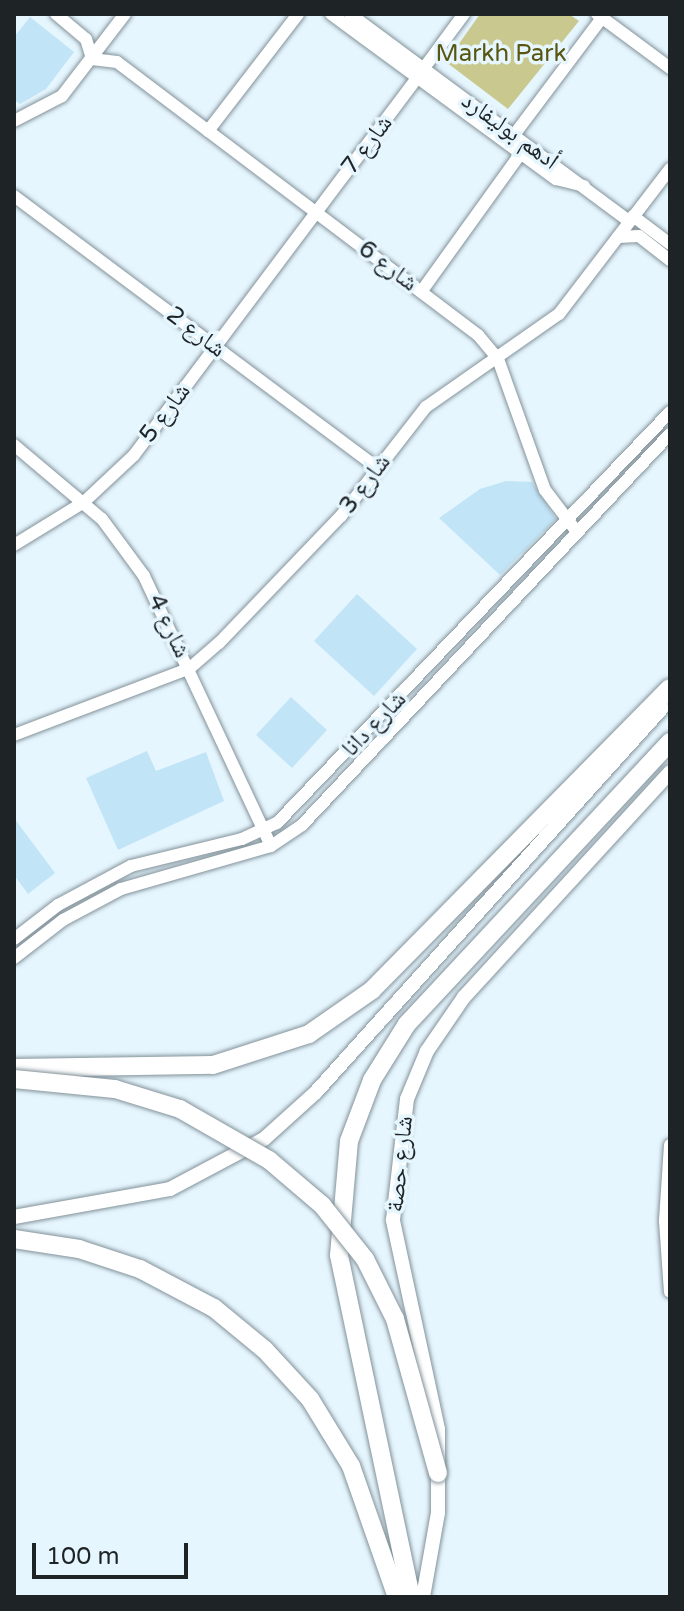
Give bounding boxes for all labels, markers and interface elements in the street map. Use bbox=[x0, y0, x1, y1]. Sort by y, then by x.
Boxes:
park label: Markh Park bbox=[435, 40, 567, 68]
street label: أدهم بوليفارد bbox=[456, 86, 564, 176]
street label: شارع 7 bbox=[335, 110, 399, 180]
street label: شارع 6 bbox=[353, 234, 423, 298]
street label: شارع 2 bbox=[161, 300, 231, 364]
street label: شارع 5 bbox=[133, 378, 197, 448]
street label: شارع 3 bbox=[333, 449, 397, 519]
street label: شارع 4 bbox=[141, 590, 197, 662]
street label: شارع دانا bbox=[336, 685, 412, 763]
street label: شارع حصة bbox=[381, 1114, 419, 1214]
scale bar bbox=[36, 1527, 192, 1577]
text: 100 m bbox=[46, 1542, 120, 1571]

